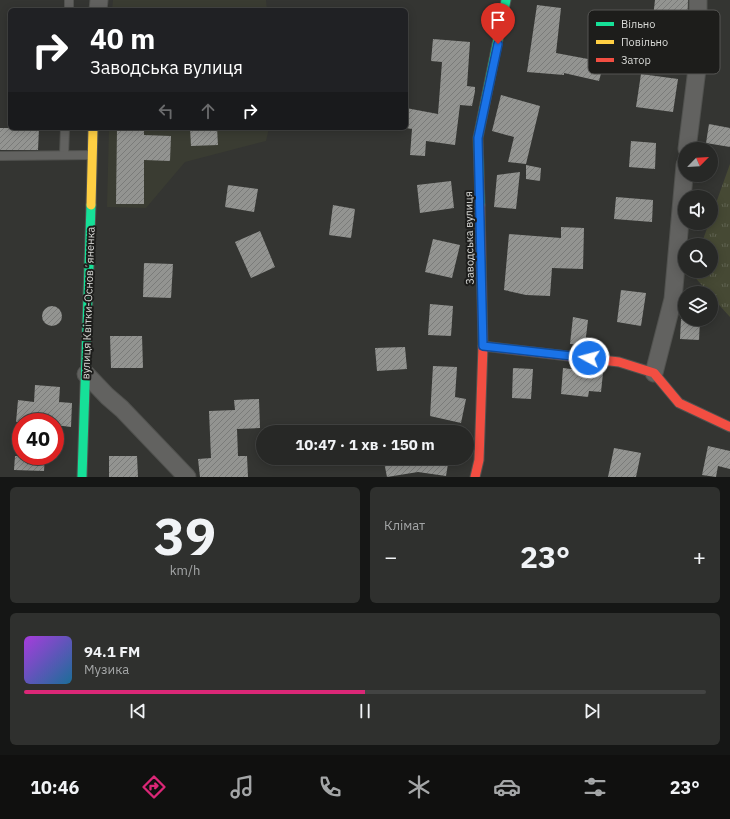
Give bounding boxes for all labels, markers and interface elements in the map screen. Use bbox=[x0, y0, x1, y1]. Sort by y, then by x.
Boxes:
pin bbox=[481, 3, 515, 44]
icon: arrive bbox=[487, 9, 509, 31]
legend bbox=[588, 10, 720, 74]
text: Вільно bbox=[621, 17, 656, 31]
text: 40 m bbox=[90, 20, 155, 57]
icon: right bbox=[24, 24, 76, 76]
text: Повільно bbox=[621, 35, 668, 49]
text: Затор bbox=[621, 53, 651, 67]
text: Заводська вулиця bbox=[90, 56, 243, 79]
icon: left bbox=[155, 100, 177, 122]
icon: ahead bbox=[197, 100, 219, 122]
icon: right bbox=[239, 100, 261, 122]
north arrow bbox=[678, 142, 718, 182]
map controls bbox=[678, 142, 718, 326]
button: sound bbox=[678, 190, 718, 230]
street label: Заводська вулиця bbox=[461, 191, 477, 285]
street label: вулиця Квітки-Основʼяненка bbox=[78, 226, 98, 380]
button: search bbox=[678, 238, 718, 278]
button: layers bbox=[678, 286, 718, 326]
position arrow bbox=[568, 337, 610, 379]
speed limit sign: 40 bbox=[12, 413, 64, 465]
text: 10:47 · 1 хв · 150 m bbox=[295, 435, 435, 454]
text: 39 bbox=[154, 502, 216, 569]
text: Клімат bbox=[384, 517, 425, 534]
text: 23° bbox=[520, 537, 570, 576]
text: − bbox=[384, 542, 397, 571]
text: + bbox=[693, 542, 706, 571]
text: km/h bbox=[170, 562, 200, 579]
text: 94.1 FM bbox=[84, 642, 140, 661]
text: Музика bbox=[84, 661, 129, 678]
icon: previous bbox=[127, 700, 149, 722]
icon: pause bbox=[354, 700, 376, 722]
icon: next bbox=[581, 700, 603, 722]
icon: directions bbox=[140, 773, 168, 801]
icon: music bbox=[228, 773, 256, 801]
icon: phone bbox=[316, 773, 344, 801]
icon: climate bbox=[405, 773, 433, 801]
icon: car bbox=[493, 773, 521, 801]
icon: filters bbox=[581, 773, 609, 801]
text: 10:46 bbox=[30, 776, 79, 799]
text: 23° bbox=[670, 776, 700, 799]

